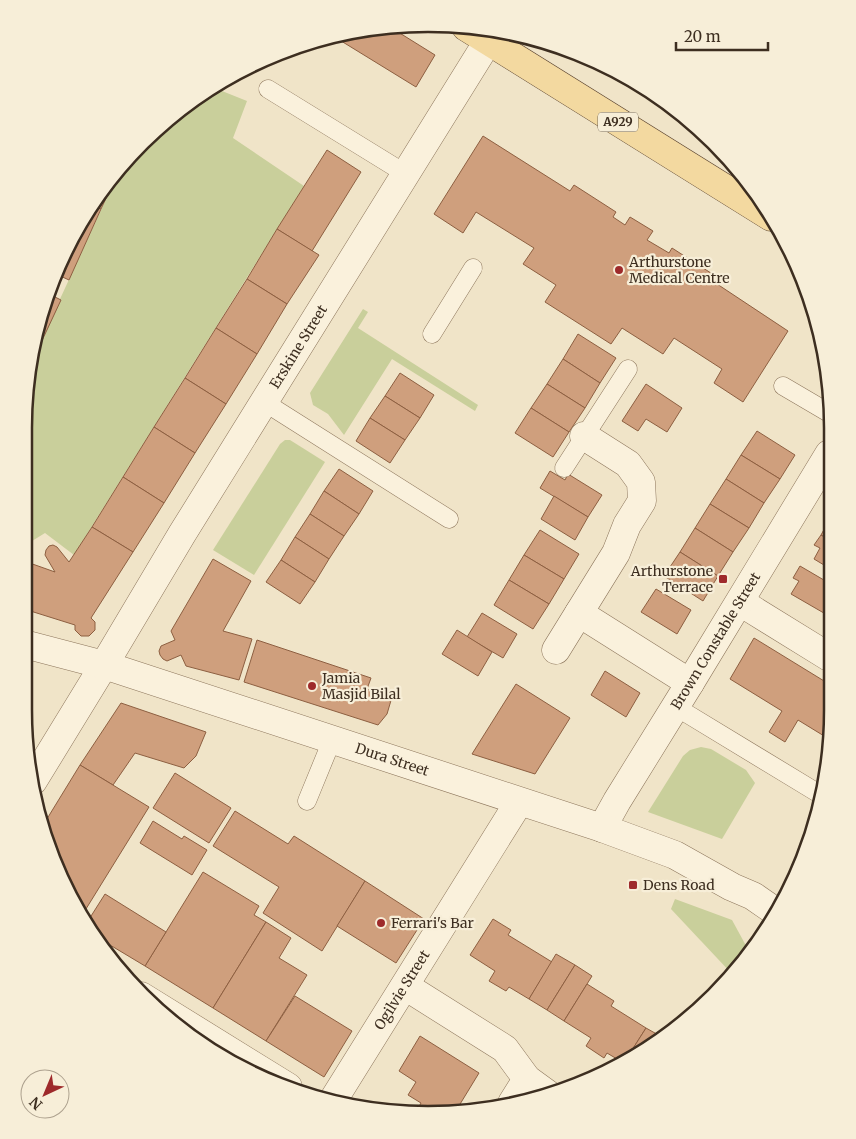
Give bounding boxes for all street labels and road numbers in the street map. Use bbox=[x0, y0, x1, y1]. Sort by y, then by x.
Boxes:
road number: A929 bbox=[598, 112, 638, 132]
street label: Erskine Street bbox=[266, 301, 331, 392]
street label: Brown Constable Street bbox=[667, 568, 765, 713]
street label: Dura Street bbox=[353, 739, 432, 780]
street label: Ogilvie Street bbox=[370, 946, 434, 1033]

